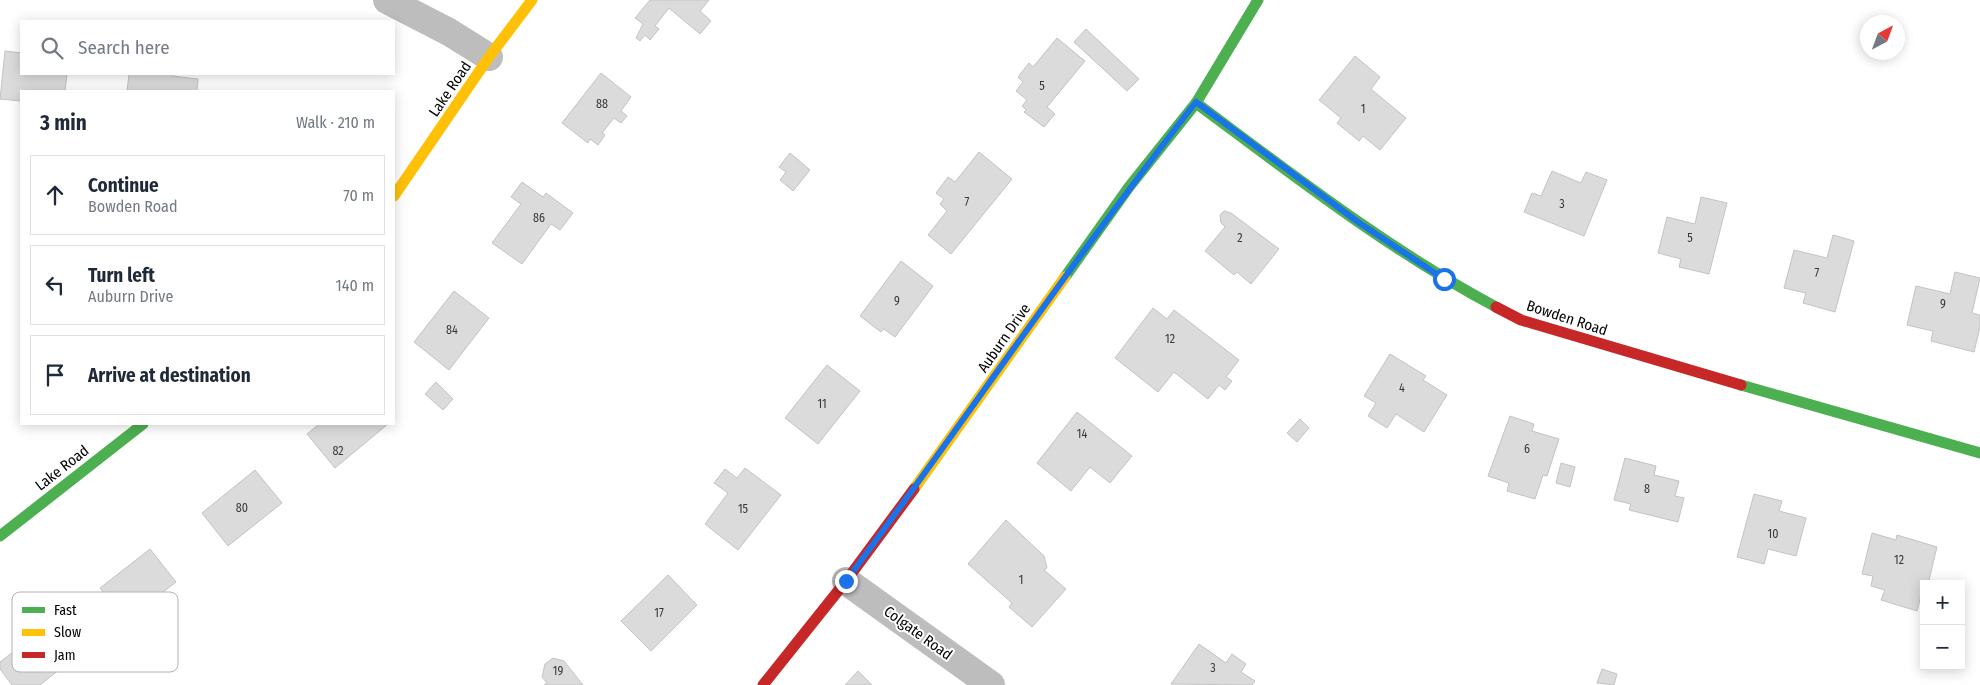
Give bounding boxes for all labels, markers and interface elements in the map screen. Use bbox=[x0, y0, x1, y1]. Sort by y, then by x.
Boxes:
north arrow bbox=[1860, 15, 1905, 60]
search box bbox=[20, 20, 395, 75]
icon: search bbox=[38, 34, 66, 62]
text: Search here bbox=[78, 36, 170, 59]
street label: Lake Road bbox=[425, 58, 475, 120]
house number: 5 bbox=[1039, 79, 1045, 93]
house number: 88 bbox=[596, 97, 608, 111]
house number: 1 bbox=[1361, 102, 1365, 116]
text: 3 min bbox=[40, 110, 87, 136]
text: Walk · 210 m bbox=[296, 113, 375, 132]
text: Continue bbox=[88, 174, 159, 197]
icon: ahead bbox=[41, 181, 69, 209]
text: 70 m bbox=[343, 186, 374, 205]
house number: 7 bbox=[965, 195, 970, 209]
text: Bowden Road bbox=[88, 197, 178, 216]
house number: 3 bbox=[1559, 197, 1565, 211]
house number: 86 bbox=[533, 211, 545, 225]
house number: 2 bbox=[1237, 231, 1243, 245]
house number: 5 bbox=[1687, 231, 1693, 245]
text: Turn left bbox=[88, 264, 155, 287]
house number: 7 bbox=[1815, 266, 1820, 280]
route start bbox=[1433, 268, 1456, 291]
icon: left bbox=[41, 271, 69, 299]
text: 140 m bbox=[336, 276, 374, 295]
text: Auburn Drive bbox=[88, 287, 173, 306]
house number: 9 bbox=[894, 294, 900, 308]
street label: Bowden Road bbox=[1524, 296, 1610, 340]
house number: 9 bbox=[1940, 297, 1946, 311]
street label: Auburn Drive bbox=[974, 300, 1034, 376]
house number: 84 bbox=[446, 323, 458, 337]
house number: 12 bbox=[1165, 332, 1175, 346]
icon: arrive bbox=[41, 361, 69, 389]
text: Arrive at destination bbox=[88, 364, 251, 387]
house number: 4 bbox=[1399, 381, 1405, 395]
house number: 11 bbox=[817, 397, 827, 411]
house number: 14 bbox=[1077, 427, 1087, 441]
street label: Lake Road bbox=[32, 442, 92, 494]
house number: 6 bbox=[1524, 442, 1530, 456]
house number: 82 bbox=[332, 444, 344, 458]
house number: 8 bbox=[1644, 482, 1650, 496]
house number: 80 bbox=[236, 501, 248, 515]
house number: 15 bbox=[738, 502, 749, 516]
house number: 10 bbox=[1768, 527, 1778, 541]
house number: 12 bbox=[1894, 553, 1904, 567]
route end bbox=[835, 570, 858, 593]
house number: 1 bbox=[1019, 573, 1023, 587]
map controls bbox=[1920, 580, 1965, 670]
button: + bbox=[1920, 580, 1965, 625]
legend bbox=[12, 592, 178, 672]
text: Fast bbox=[54, 602, 77, 619]
street label: Colgate Road bbox=[880, 602, 956, 664]
house number: 17 bbox=[654, 606, 664, 620]
text: Slow bbox=[54, 624, 81, 641]
button: − bbox=[1920, 625, 1965, 670]
text: Jam bbox=[54, 647, 75, 664]
house number: 3 bbox=[1210, 661, 1216, 675]
house number: 19 bbox=[553, 664, 563, 678]

